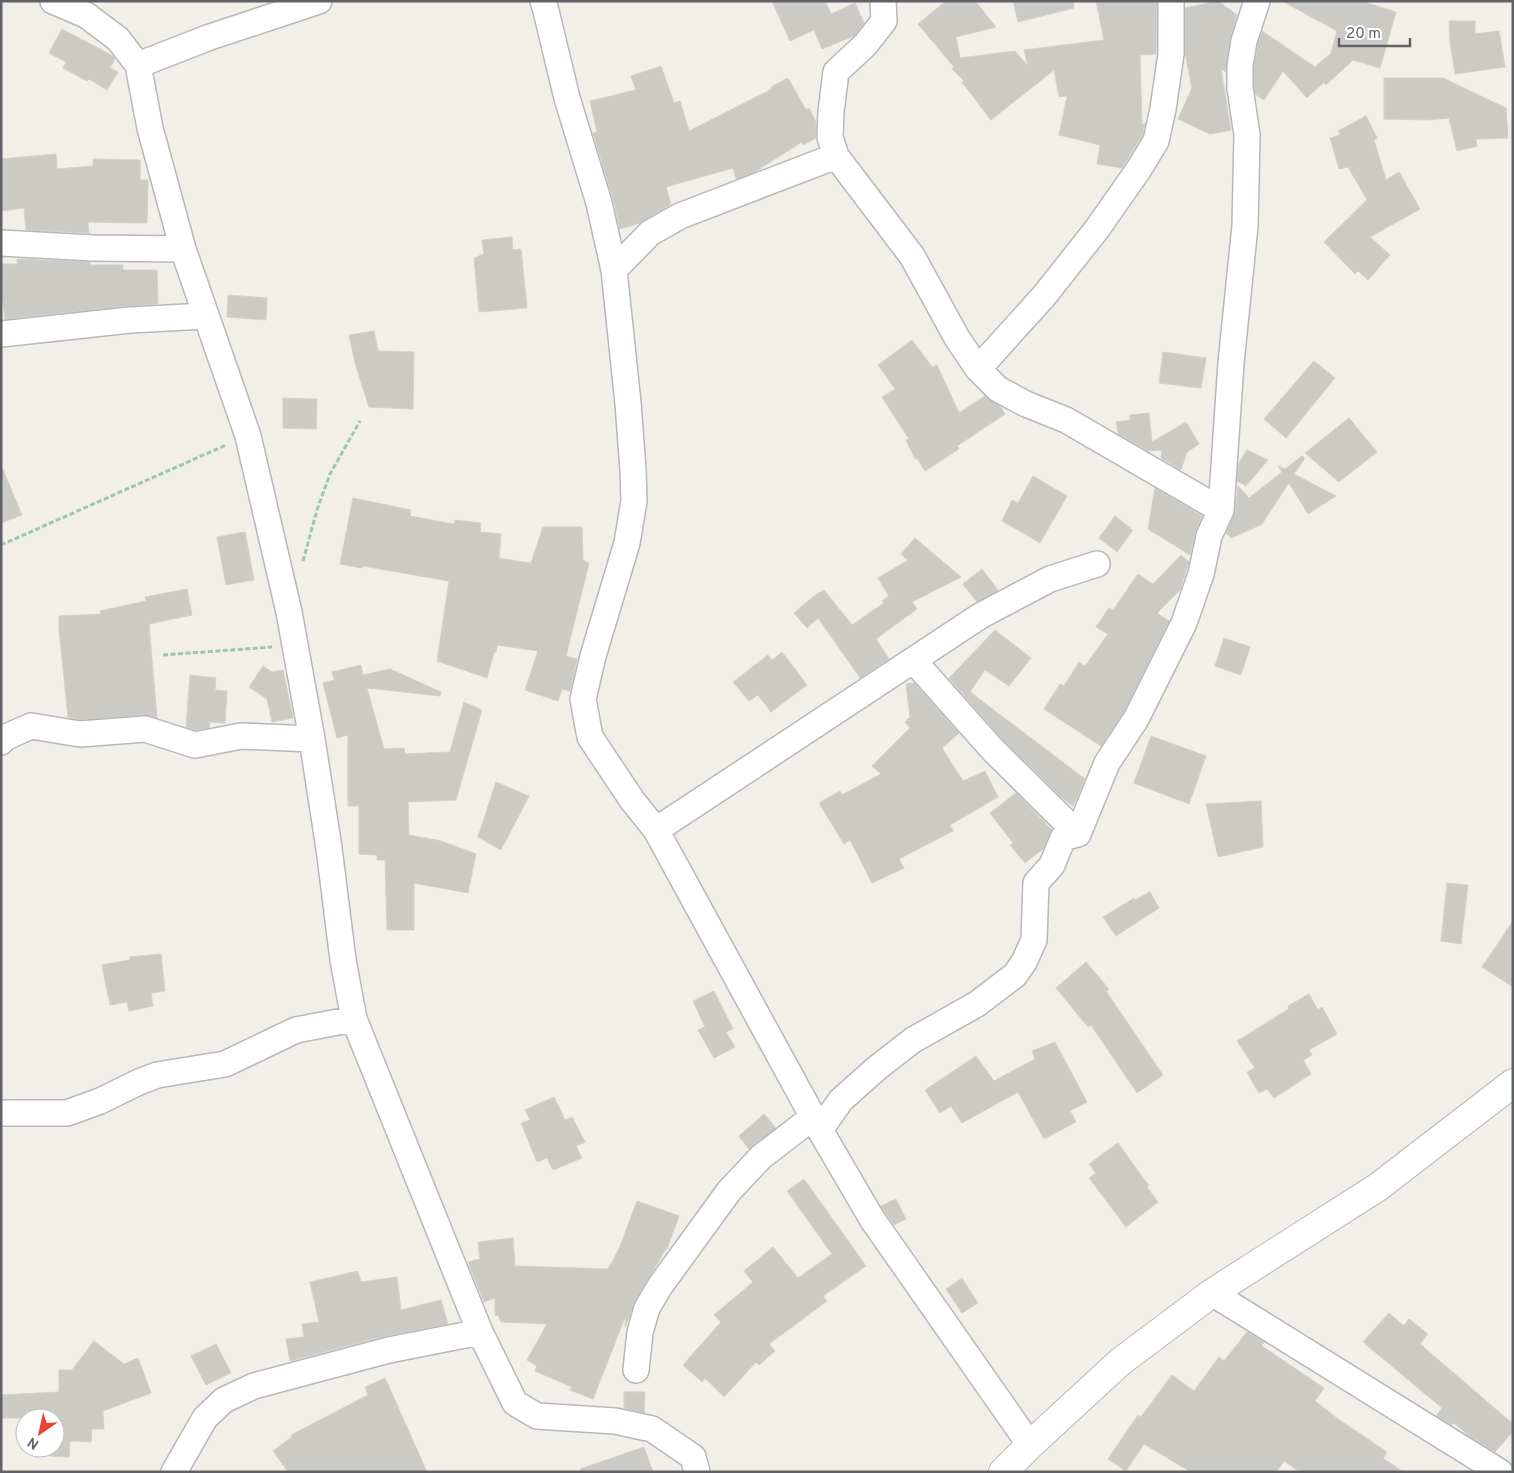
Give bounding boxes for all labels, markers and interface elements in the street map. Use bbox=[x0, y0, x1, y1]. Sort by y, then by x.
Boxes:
scale bar bbox=[1339, 15, 1410, 47]
text: 20 m bbox=[1346, 25, 1381, 44]
north arrow bbox=[15, 1408, 65, 1458]
text: N bbox=[25, 1433, 42, 1452]

